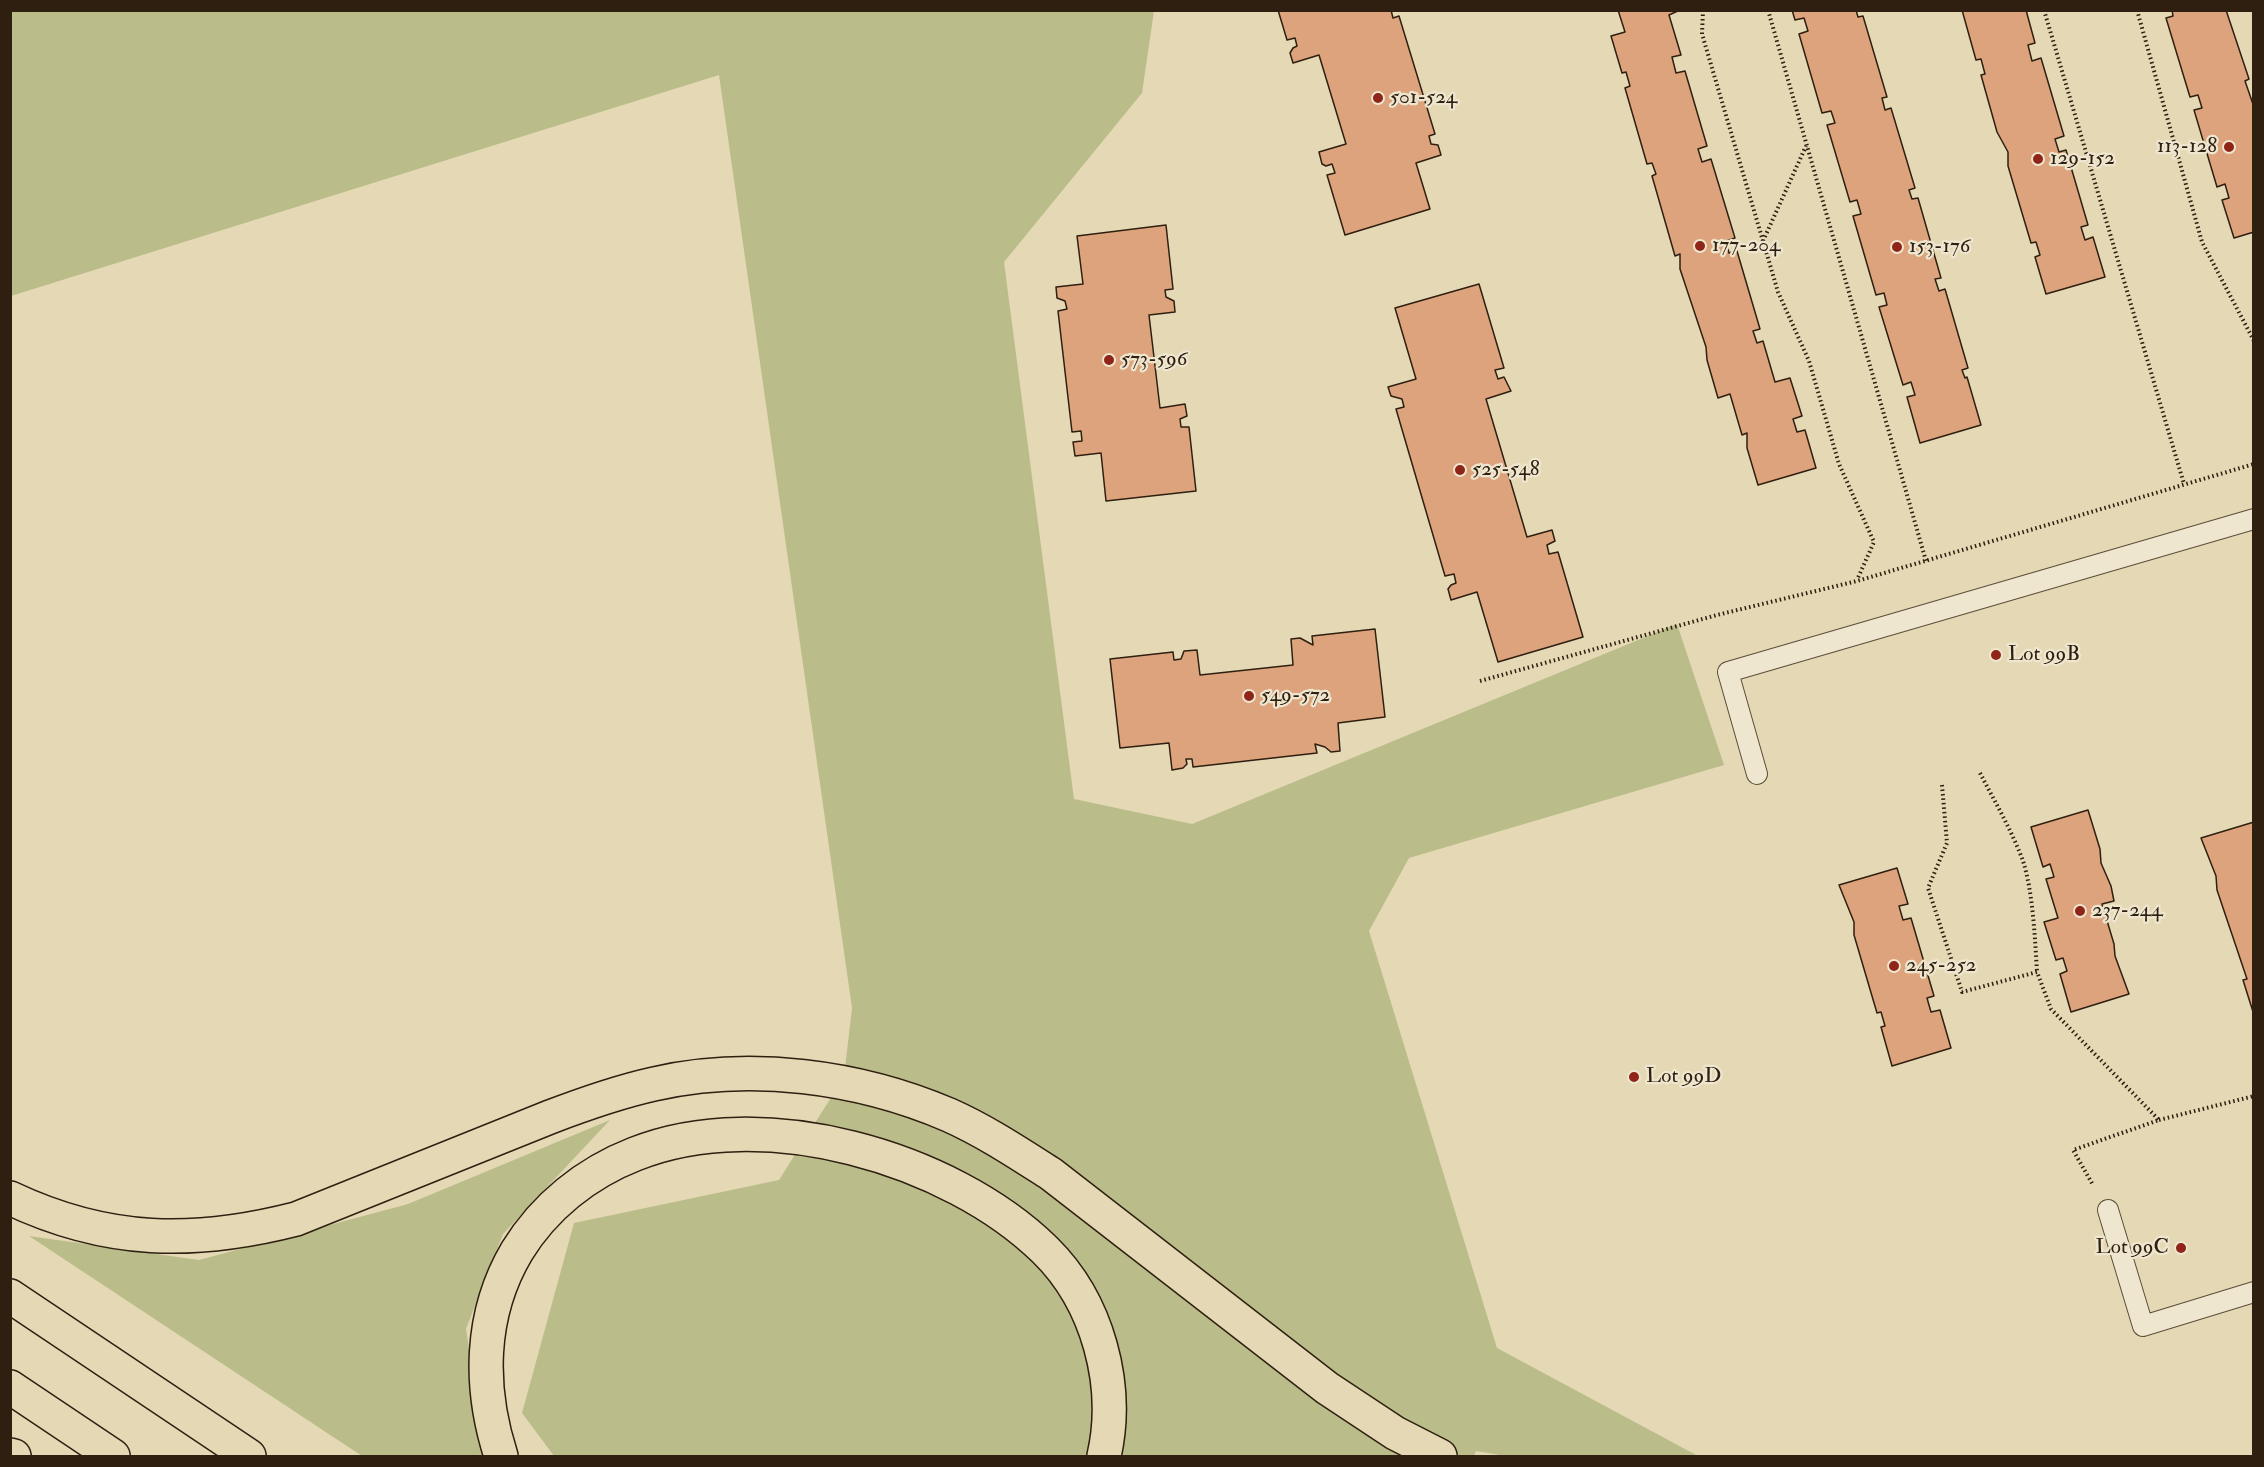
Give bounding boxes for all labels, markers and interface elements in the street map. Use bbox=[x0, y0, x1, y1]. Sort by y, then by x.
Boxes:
place label: 501-524 bbox=[1390, 85, 1457, 111]
marker: 501-524 bbox=[1371, 91, 1385, 105]
place label: 113-128 bbox=[2157, 134, 2217, 160]
marker: 113-128 bbox=[2222, 140, 2236, 154]
place label: 129-152 bbox=[2050, 146, 2115, 172]
marker: 129-152 bbox=[2031, 152, 2045, 166]
place label: 177-204 bbox=[1712, 233, 1780, 259]
place label: 153-176 bbox=[1909, 234, 1970, 260]
marker: 177-204 bbox=[1693, 239, 1707, 253]
marker: 153-176 bbox=[1890, 240, 1904, 254]
place label: 573-596 bbox=[1121, 347, 1187, 373]
marker: 573-596 bbox=[1102, 353, 1116, 367]
place label: 525-548 bbox=[1472, 457, 1540, 483]
marker: 525-548 bbox=[1453, 463, 1467, 477]
place label: Lot 99B bbox=[2008, 642, 2080, 668]
marker: Lot 99B bbox=[1989, 648, 2003, 662]
place label: 549-572 bbox=[1261, 683, 1330, 709]
marker: 549-572 bbox=[1242, 689, 1256, 703]
place label: 237-244 bbox=[2092, 898, 2163, 924]
marker: 237-244 bbox=[2073, 904, 2087, 918]
place label: 245-252 bbox=[1906, 953, 1976, 979]
marker: 245-252 bbox=[1887, 959, 1901, 973]
place label: Lot 99D bbox=[1646, 1064, 1721, 1090]
marker: Lot 99D bbox=[1627, 1070, 1641, 1084]
place label: Lot 99C bbox=[2095, 1235, 2169, 1261]
marker: Lot 99C bbox=[2174, 1241, 2188, 1255]

